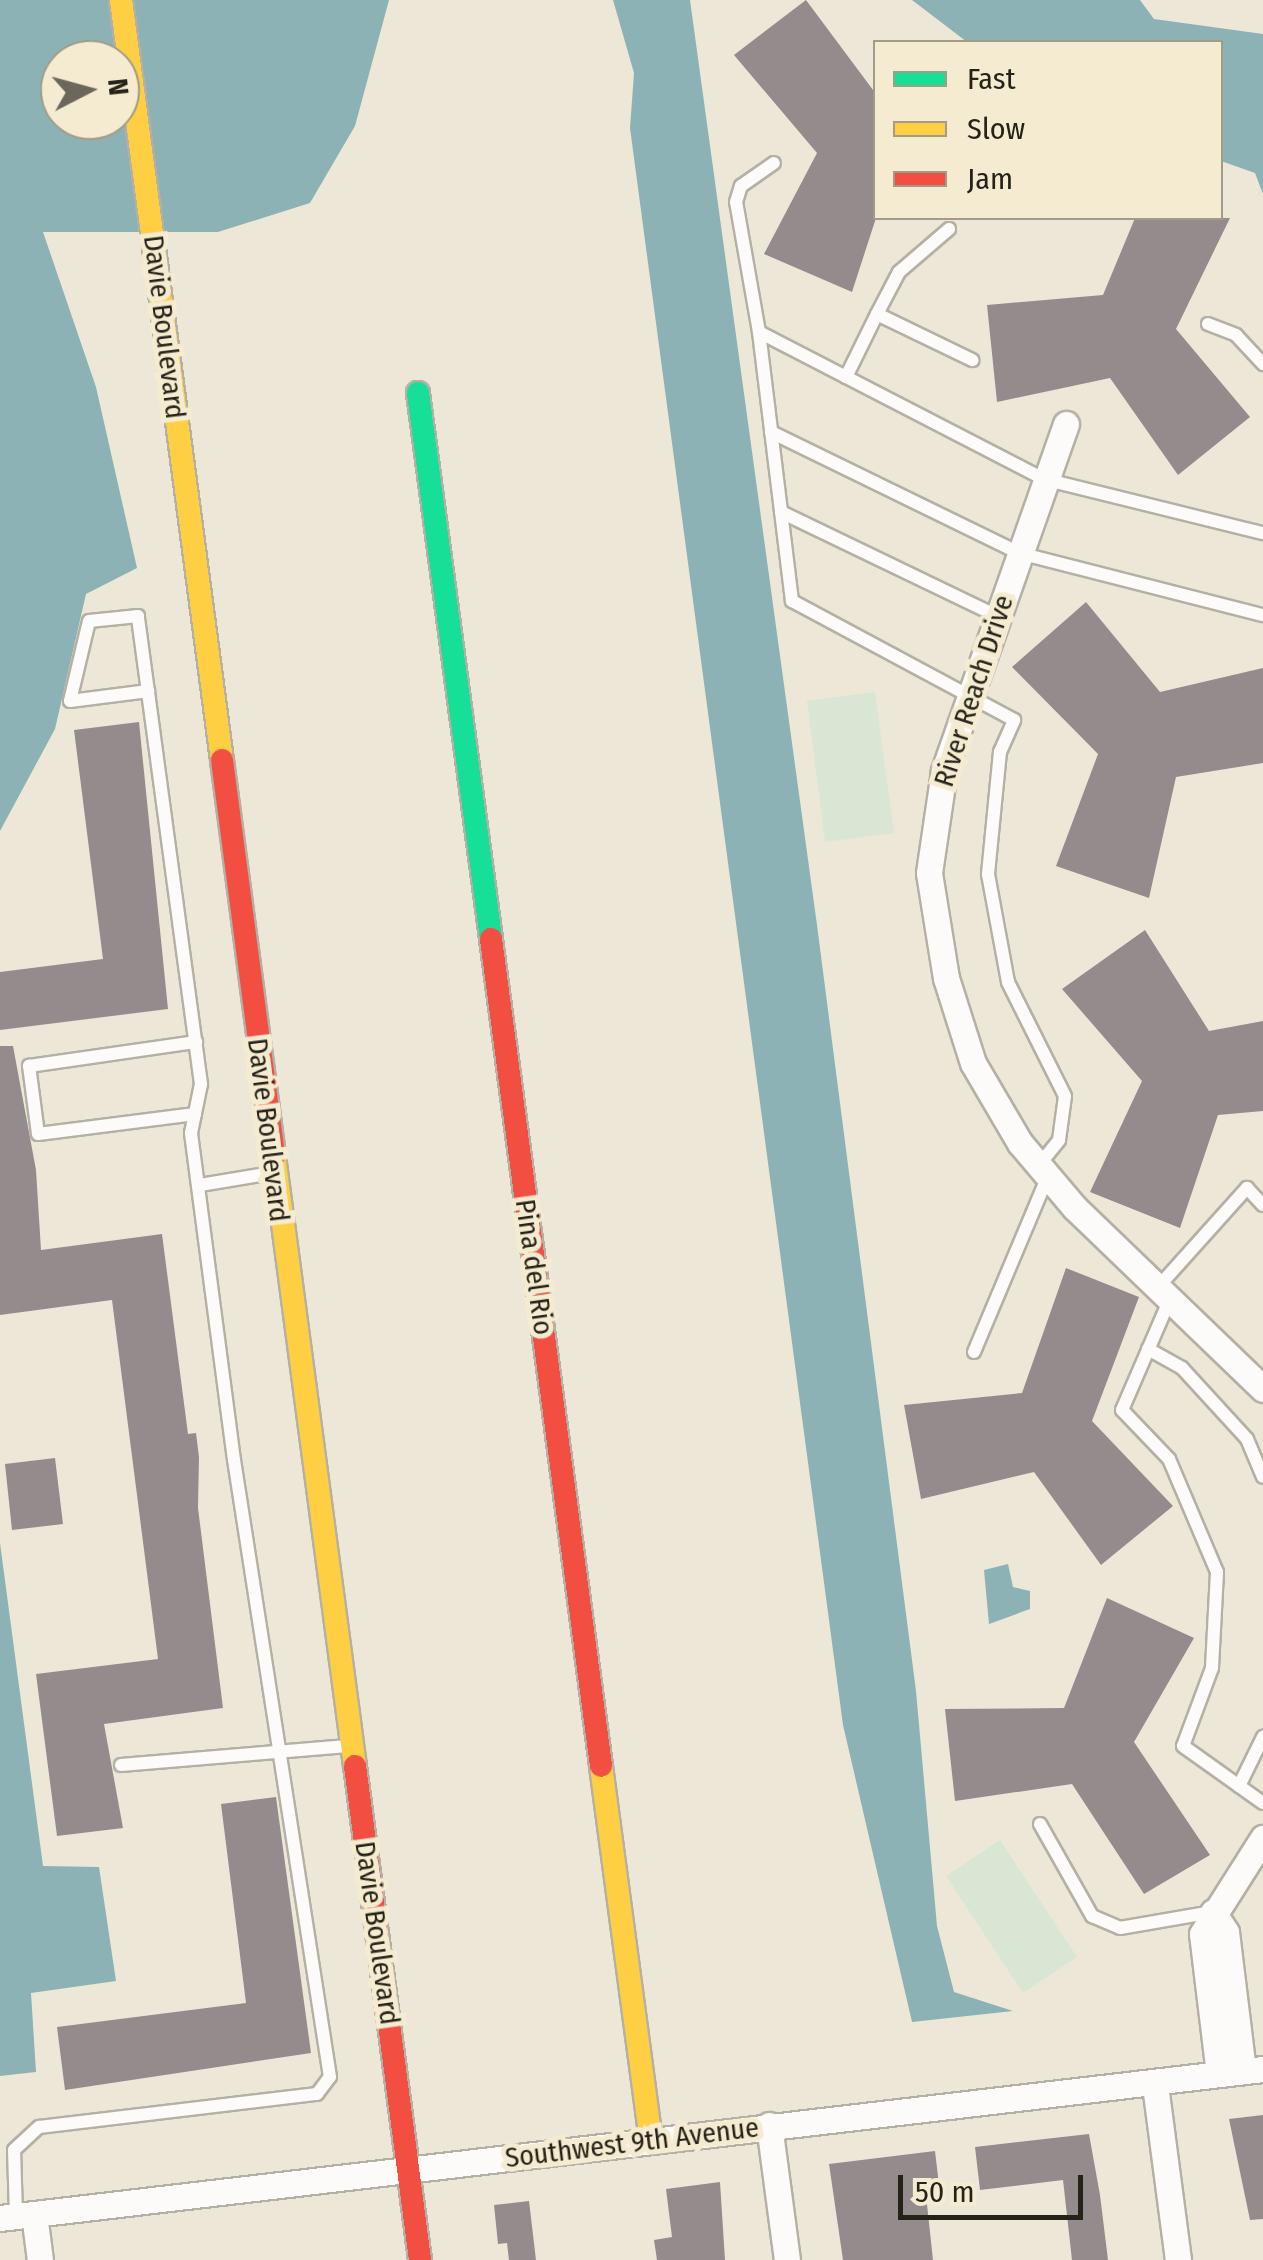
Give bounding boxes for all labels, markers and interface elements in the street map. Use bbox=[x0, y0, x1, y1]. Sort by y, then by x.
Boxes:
north arrow bbox=[40, 40, 140, 140]
legend bbox=[873, 40, 1223, 220]
text: Fast bbox=[967, 61, 1015, 97]
text: N bbox=[101, 77, 136, 97]
text: Slow bbox=[967, 111, 1025, 147]
text: Jam bbox=[967, 161, 1013, 197]
street label: Davie Boulevard bbox=[136, 233, 192, 421]
street label: River Reach Drive bbox=[927, 591, 1021, 791]
street label: Davie Boulevard bbox=[240, 1036, 296, 1224]
street label: Pina del Rio bbox=[508, 1197, 560, 1337]
street label: Davie Boulevard bbox=[348, 1839, 406, 2027]
street label: Southwest 9th Avenue bbox=[503, 2111, 761, 2175]
scale bar bbox=[903, 2155, 1088, 2217]
text: 50 m bbox=[915, 2174, 975, 2210]

